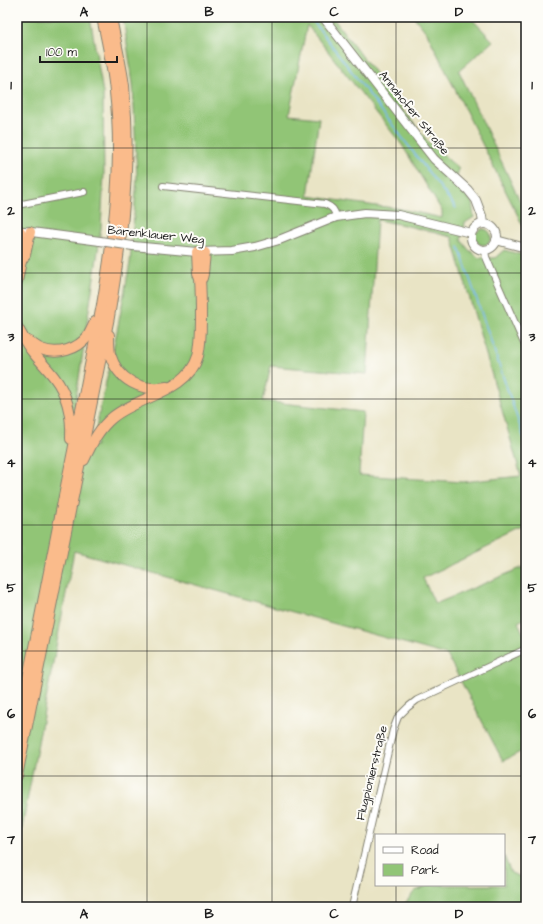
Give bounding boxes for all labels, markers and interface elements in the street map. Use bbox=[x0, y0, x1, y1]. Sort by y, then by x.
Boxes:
text: A bbox=[80, 3, 89, 21]
text: B bbox=[204, 3, 214, 21]
text: C bbox=[329, 3, 339, 21]
text: D bbox=[455, 3, 464, 21]
scale bar bbox=[40, 38, 117, 64]
text: 100 m bbox=[46, 44, 77, 61]
street label: Annahofer Straße bbox=[375, 67, 454, 159]
text: 1 bbox=[10, 76, 12, 94]
text: 1 bbox=[531, 76, 533, 94]
text: 2 bbox=[6, 202, 15, 220]
text: 2 bbox=[527, 202, 536, 220]
street label: Bärenklauer Weg bbox=[107, 221, 205, 250]
text: 3 bbox=[7, 328, 15, 346]
text: 3 bbox=[528, 328, 536, 346]
text: 4 bbox=[7, 454, 16, 472]
text: 4 bbox=[528, 454, 537, 472]
text: 5 bbox=[6, 579, 16, 597]
text: 5 bbox=[527, 579, 537, 597]
text: 6 bbox=[7, 705, 16, 723]
text: 6 bbox=[528, 705, 537, 723]
street label: Flugpionierstraße bbox=[352, 723, 393, 822]
text: 7 bbox=[6, 831, 16, 849]
text: 7 bbox=[527, 831, 537, 849]
legend bbox=[375, 834, 505, 886]
text: Road bbox=[411, 842, 439, 859]
text: Park bbox=[411, 862, 439, 879]
text: A bbox=[80, 905, 89, 923]
text: B bbox=[204, 905, 214, 923]
text: C bbox=[329, 905, 339, 923]
text: D bbox=[455, 905, 464, 923]

